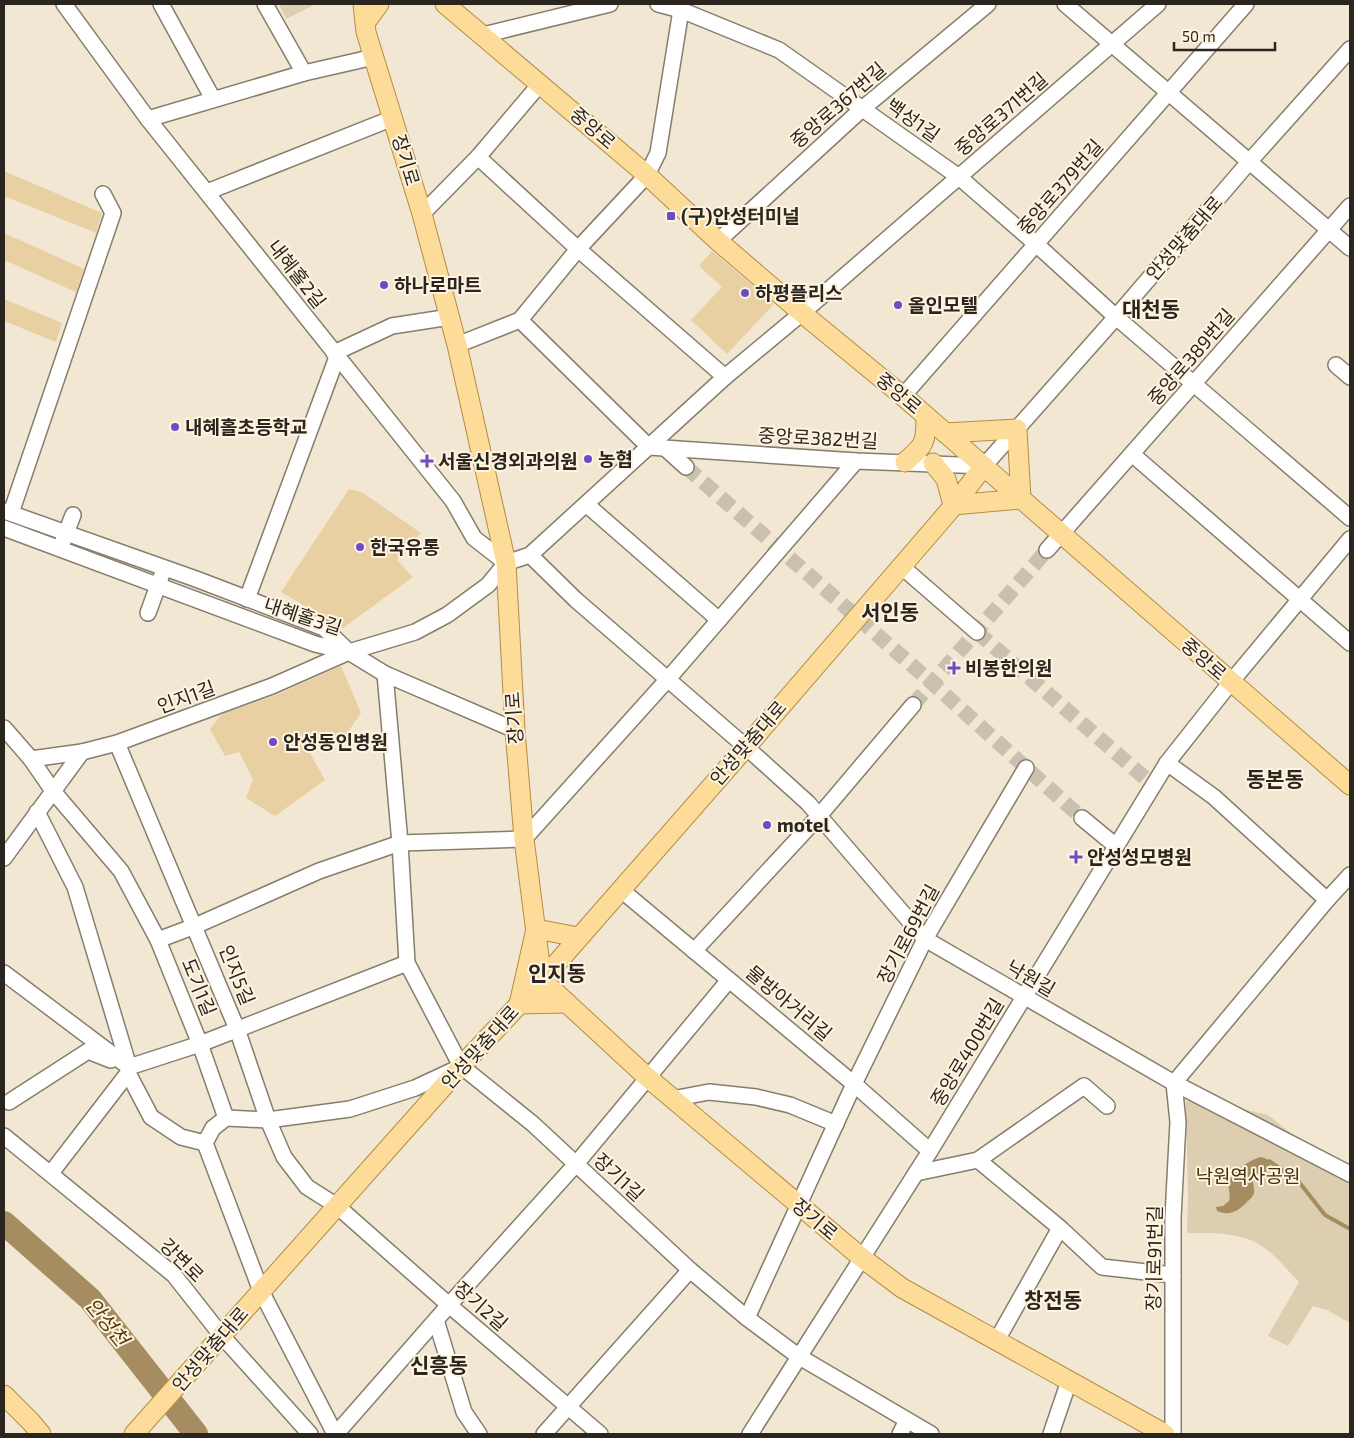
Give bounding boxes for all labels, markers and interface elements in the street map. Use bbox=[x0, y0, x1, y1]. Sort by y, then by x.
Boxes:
scale bar bbox=[1174, 20, 1275, 52]
text: 50 m bbox=[1182, 27, 1216, 45]
street label: 중앙로367번길 bbox=[785, 57, 890, 152]
street label: 중앙로371번길 bbox=[950, 67, 1052, 160]
street label: 백성1길 bbox=[882, 93, 944, 146]
street label: 중앙로 bbox=[566, 102, 621, 154]
street label: 장기로 bbox=[388, 131, 425, 188]
street label: 중앙로379번길 bbox=[1012, 134, 1107, 239]
street label: 안성맞춤대로 bbox=[1141, 191, 1227, 285]
place label: (구)안성터미널 bbox=[681, 204, 800, 227]
marker: (구)안성터미널 bbox=[665, 210, 677, 222]
street label: 내혜홀2길 bbox=[264, 235, 331, 313]
place label: 하나로마트 bbox=[394, 273, 481, 296]
marker: 하나로마트 bbox=[378, 279, 390, 291]
place label: 하평플리스 bbox=[755, 281, 842, 304]
marker: 하평플리스 bbox=[739, 287, 751, 299]
place label: 올인모텔 bbox=[908, 293, 978, 316]
district label: 대천동 bbox=[1122, 296, 1180, 321]
marker: 올인모텔 bbox=[892, 299, 904, 311]
street label: 중앙로389번길 bbox=[1142, 304, 1239, 410]
street label: 중앙로 bbox=[872, 367, 927, 418]
place label: 내혜홀초등학교 bbox=[185, 415, 307, 438]
marker: 내혜홀초등학교 bbox=[169, 421, 181, 433]
street label: 중앙로382번길 bbox=[757, 423, 879, 452]
place label: 농협 bbox=[598, 447, 633, 470]
place label: 서울신경외과의원 bbox=[438, 449, 578, 472]
marker: 농협 bbox=[582, 453, 594, 465]
marker: 서울신경외과의원 bbox=[420, 454, 434, 468]
place label: 한국유통 bbox=[370, 535, 440, 558]
marker: 한국유통 bbox=[354, 541, 366, 553]
street label: 내혜홀3길 bbox=[261, 592, 345, 639]
district label: 서인동 bbox=[861, 599, 919, 624]
street label: 중앙로 bbox=[1177, 633, 1232, 685]
place label: 비봉한의원 bbox=[965, 656, 1052, 679]
marker: 비봉한의원 bbox=[947, 661, 961, 675]
street label: 인지1길 bbox=[154, 675, 218, 718]
street label: 장기로 bbox=[500, 691, 527, 745]
street label: 안성맞춤대로 bbox=[705, 696, 791, 790]
place label: 안성동인병원 bbox=[283, 730, 388, 753]
marker: 안성동인병원 bbox=[267, 736, 279, 748]
district label: 동본동 bbox=[1246, 766, 1304, 791]
place label: motel bbox=[777, 813, 830, 836]
marker: motel bbox=[761, 819, 773, 831]
place label: 안성성모병원 bbox=[1087, 845, 1192, 868]
marker: 안성성모병원 bbox=[1069, 850, 1083, 864]
street label: 장기로69번길 bbox=[872, 880, 943, 987]
street label: 인지5길 bbox=[215, 941, 260, 1008]
street label: 낙원길 bbox=[1003, 954, 1060, 1001]
street label: 도기1길 bbox=[178, 955, 221, 1019]
district label: 인지동 bbox=[528, 960, 586, 985]
street label: 물방아거리길 bbox=[742, 960, 837, 1045]
street label: 중앙로400번길 bbox=[925, 994, 1008, 1110]
street label: 안성맞춤대로 bbox=[436, 1000, 523, 1093]
street label: 장기1길 bbox=[590, 1148, 649, 1206]
park label: 낙원역사공원 bbox=[1196, 1164, 1300, 1187]
street label: 장기로 bbox=[788, 1193, 843, 1244]
street label: 장기로91번길 bbox=[1141, 1205, 1166, 1311]
street label: 강변로 bbox=[156, 1233, 209, 1286]
street label: 장기2길 bbox=[450, 1276, 513, 1335]
district label: 창전동 bbox=[1024, 1287, 1082, 1312]
water label: 안성천 bbox=[81, 1292, 136, 1352]
street label: 안성맞춤대로 bbox=[167, 1302, 253, 1396]
district label: 신흥동 bbox=[410, 1352, 468, 1377]

